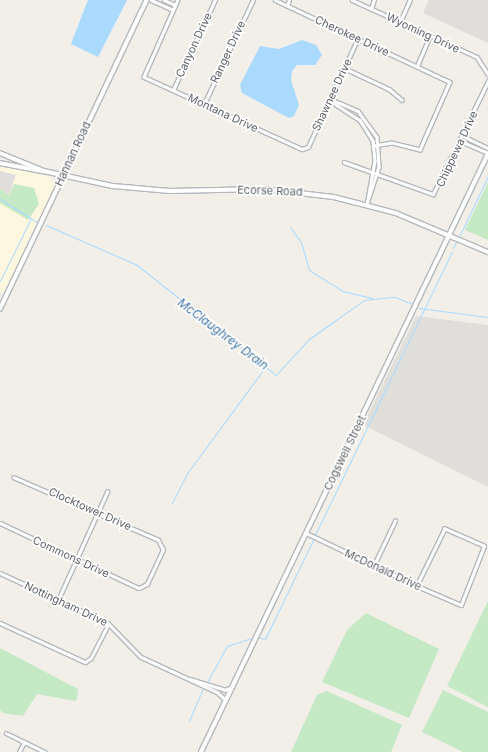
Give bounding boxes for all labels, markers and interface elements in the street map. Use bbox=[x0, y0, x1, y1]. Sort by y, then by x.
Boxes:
street label: Canyon Drive bbox=[173, 10, 215, 80]
street label: Wyoming Drive bbox=[384, 10, 462, 56]
street label: Cherokee Drive bbox=[313, 13, 391, 59]
street label: Ranger Drive bbox=[208, 19, 248, 85]
street label: Shawnee Drive bbox=[309, 57, 355, 133]
street label: Montana Drive bbox=[186, 91, 260, 135]
street label: Chippewa Drive bbox=[434, 109, 480, 189]
street label: Hannan Road bbox=[52, 120, 94, 188]
street label: Ecorse Road bbox=[237, 183, 303, 199]
water label: McClaughrey Drain bbox=[175, 295, 271, 373]
street label: Cogswell Street bbox=[321, 413, 369, 493]
street label: Clocktower Drive bbox=[47, 485, 133, 533]
street label: Commons Drive bbox=[31, 533, 111, 581]
street label: McDonald Drive bbox=[342, 546, 424, 594]
street label: Nottingham Drive bbox=[22, 579, 110, 629]

